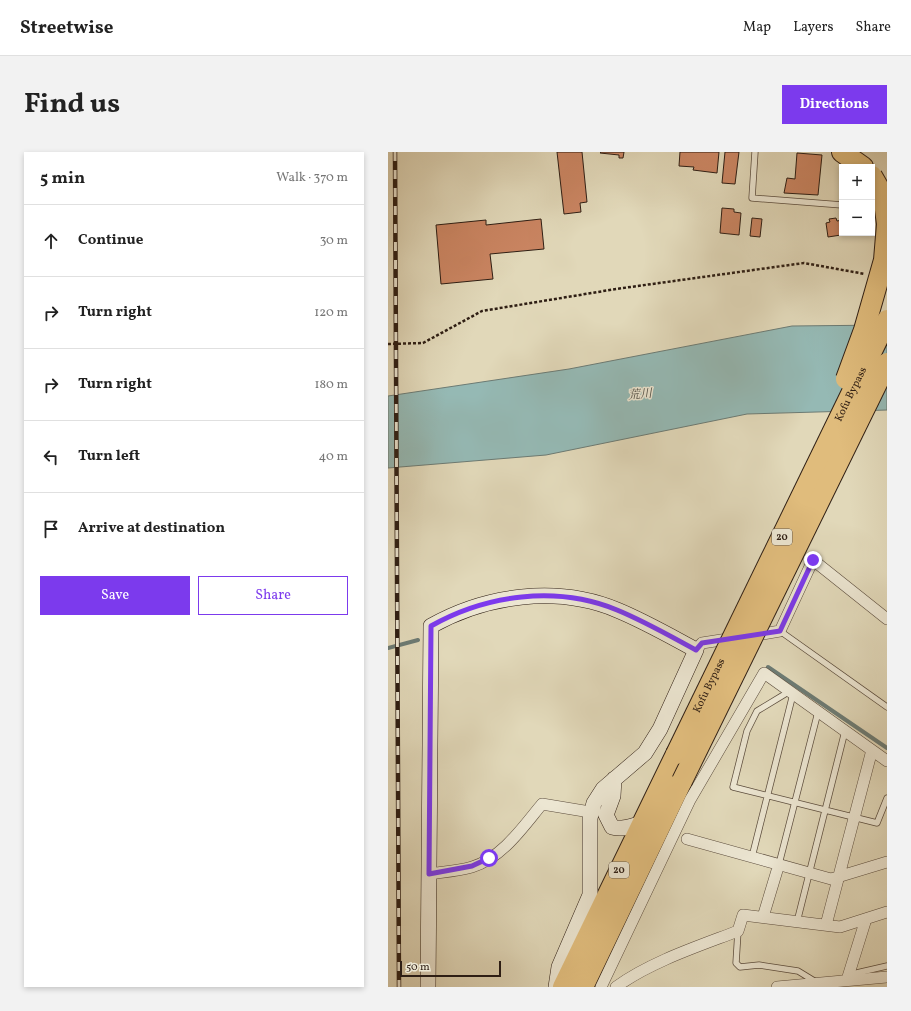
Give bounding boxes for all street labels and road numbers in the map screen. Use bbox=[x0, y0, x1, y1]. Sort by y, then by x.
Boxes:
street label: Kofu Bypass bbox=[831, 364, 871, 424]
road number: 20 bbox=[772, 529, 792, 545]
street label: Kofu Bypass bbox=[690, 656, 729, 716]
road number: 20 bbox=[609, 862, 629, 878]

